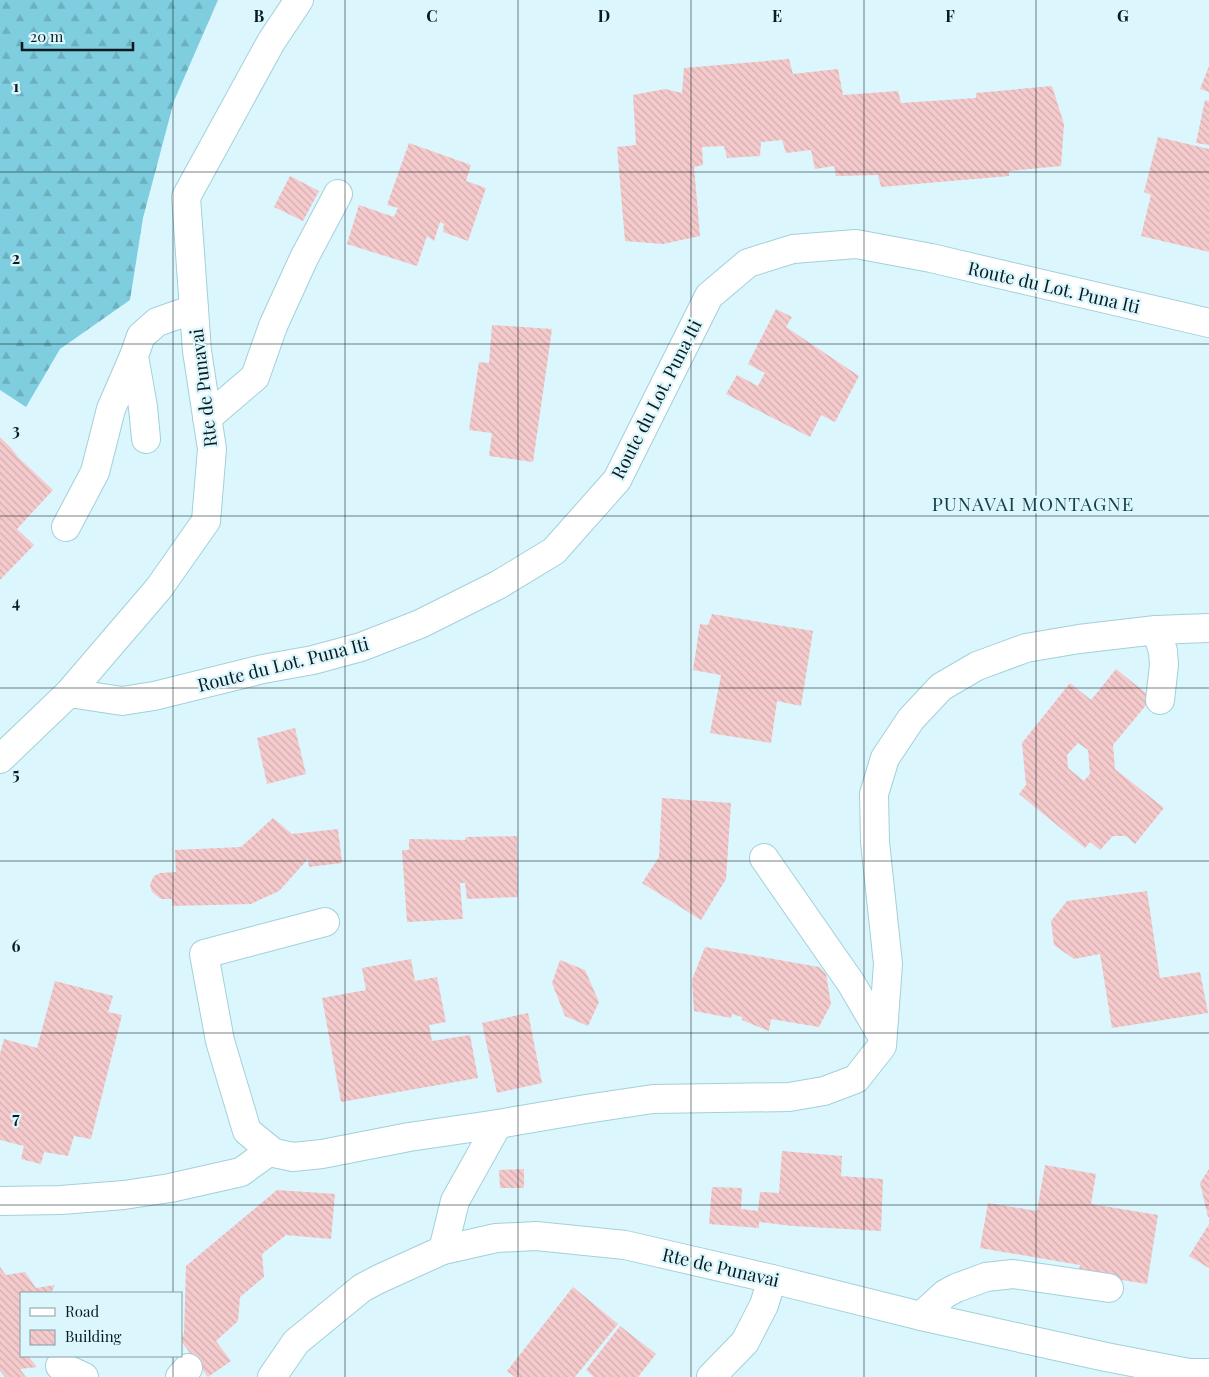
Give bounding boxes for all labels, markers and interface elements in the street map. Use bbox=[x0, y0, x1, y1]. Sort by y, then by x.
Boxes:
text: B bbox=[254, 5, 265, 26]
text: C bbox=[426, 5, 438, 26]
text: D bbox=[598, 5, 610, 26]
text: E bbox=[772, 5, 782, 26]
text: F bbox=[945, 5, 955, 26]
text: G bbox=[1117, 5, 1129, 26]
scale bar bbox=[22, 20, 134, 52]
text: 20 m bbox=[30, 26, 64, 46]
text: 1 bbox=[13, 75, 19, 96]
text: 2 bbox=[12, 247, 20, 268]
street label: Route du Lot. Puna Iti bbox=[966, 256, 1142, 318]
street label: Route du Lot. Puna Iti bbox=[605, 315, 707, 483]
street label: Rte de Punavai bbox=[184, 327, 222, 449]
text: 3 bbox=[12, 419, 20, 440]
district label: PUNAVAI MONTAGNE bbox=[932, 490, 1134, 516]
text: 4 bbox=[12, 591, 20, 612]
street label: Route du Lot. Puna Iti bbox=[195, 631, 371, 697]
text: 5 bbox=[12, 763, 20, 784]
text: 6 bbox=[12, 935, 21, 956]
text: 7 bbox=[12, 1107, 20, 1128]
street label: Rte de Punavai bbox=[660, 1242, 782, 1292]
legend bbox=[20, 1292, 182, 1357]
text: Road bbox=[65, 1301, 99, 1321]
text: Building bbox=[65, 1326, 122, 1346]

